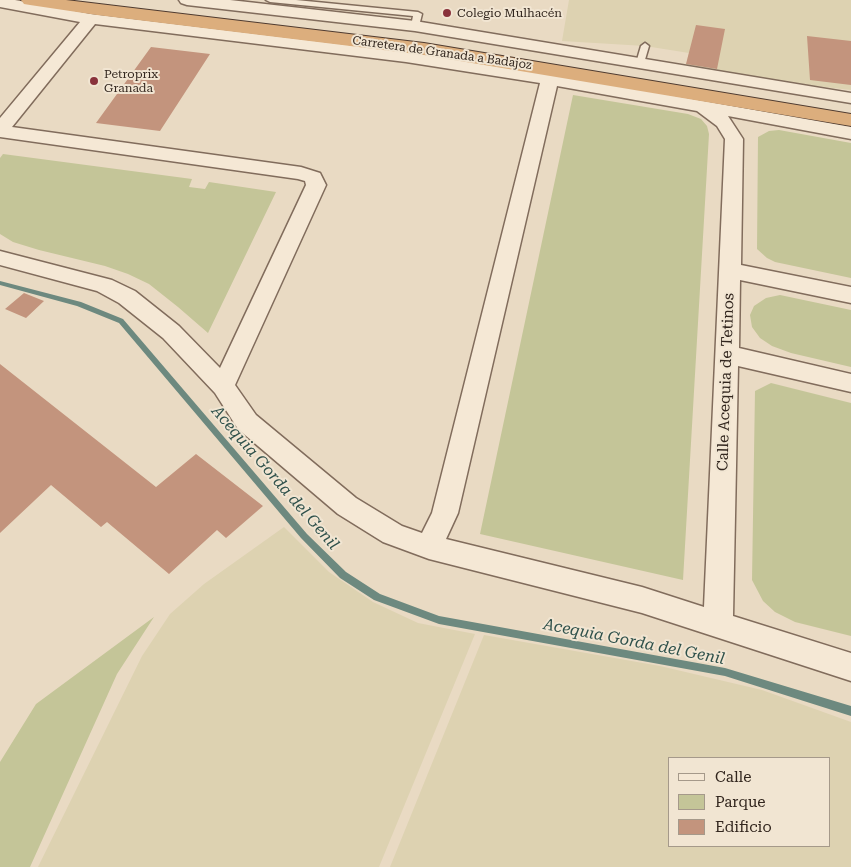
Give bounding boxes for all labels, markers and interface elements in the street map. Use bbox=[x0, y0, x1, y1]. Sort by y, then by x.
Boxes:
place label: Colegio Mulhacén bbox=[457, 6, 562, 20]
marker: Colegio Mulhacén bbox=[441, 7, 453, 19]
street label: Carretera de Granada a Badajoz bbox=[351, 33, 533, 73]
place label: Petroprix Granada bbox=[104, 67, 158, 95]
marker: Petroprix Granada bbox=[88, 75, 100, 87]
street label: Calle Acequia de Tetinos bbox=[714, 293, 738, 471]
water label: Acequia Gorda del Genil bbox=[207, 402, 343, 554]
water label: Acequia Gorda del Genil bbox=[542, 615, 726, 669]
legend bbox=[668, 757, 831, 847]
text: Calle bbox=[715, 768, 751, 786]
text: Parque bbox=[715, 793, 766, 811]
text: Edificio bbox=[715, 818, 772, 836]

